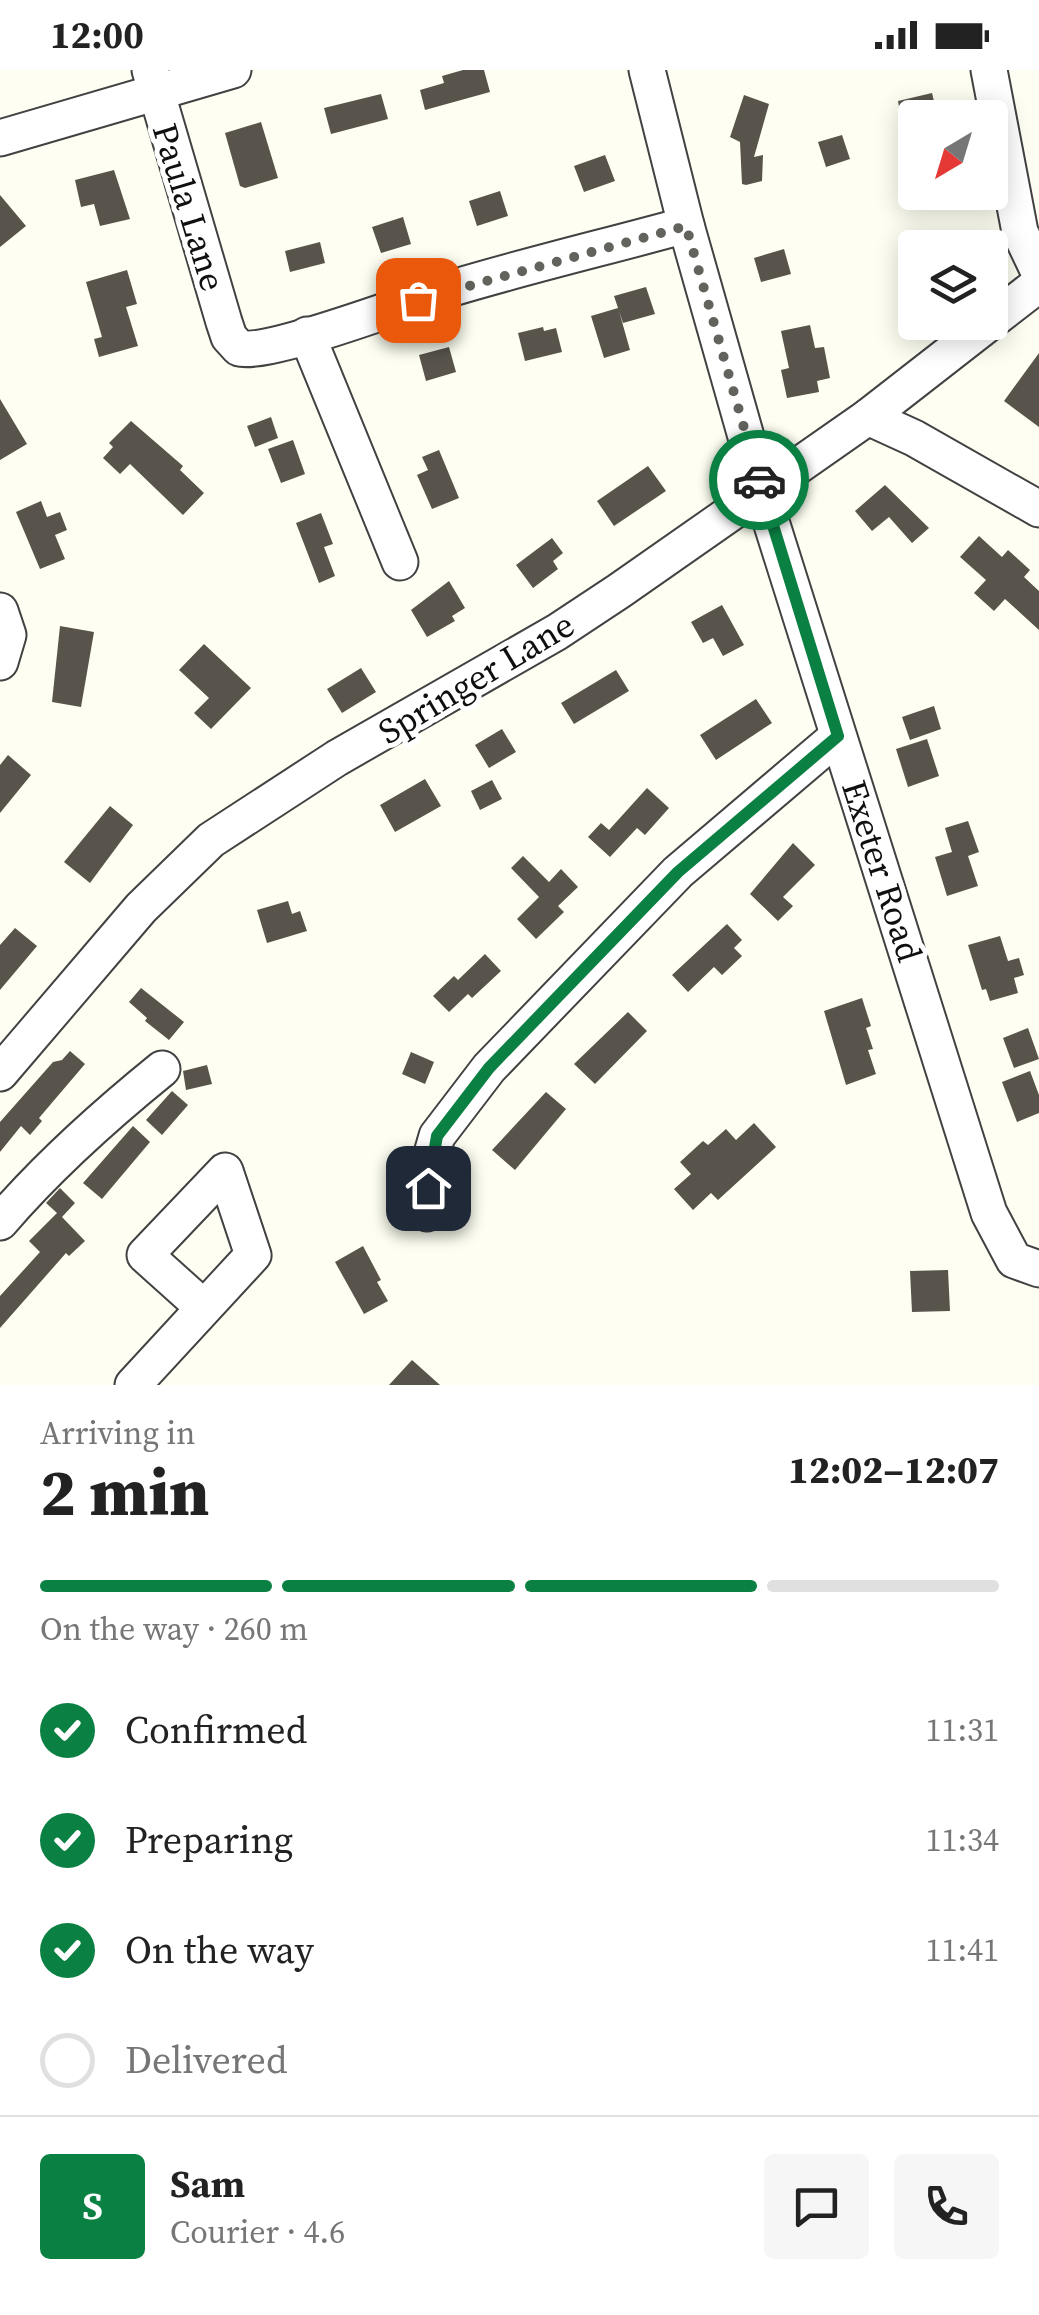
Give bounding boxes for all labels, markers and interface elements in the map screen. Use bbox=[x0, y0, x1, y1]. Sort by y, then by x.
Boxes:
text: 12:00 bbox=[50, 9, 144, 61]
north arrow bbox=[898, 100, 1008, 210]
map controls bbox=[898, 100, 1008, 340]
street label: Paula Lane bbox=[141, 118, 237, 296]
button: layers bbox=[898, 230, 1008, 340]
pin bbox=[376, 258, 461, 343]
icon: bag bbox=[391, 273, 446, 328]
courier bbox=[709, 430, 809, 530]
icon: car bbox=[732, 453, 787, 508]
street label: Springer Lane bbox=[369, 601, 583, 755]
street label: Exeter Road bbox=[830, 774, 934, 968]
pin bbox=[386, 1146, 471, 1231]
icon: home bbox=[401, 1161, 456, 1216]
text: Arriving in bbox=[40, 1411, 195, 1455]
text: 12:02–12:07 bbox=[788, 1444, 999, 1496]
text: 2 min bbox=[40, 1448, 210, 1537]
text: On the way · 260 m bbox=[40, 1607, 308, 1651]
icon: check bbox=[40, 1703, 95, 1758]
text: Confirmed bbox=[125, 1704, 307, 1756]
text: 11:31 bbox=[925, 1708, 999, 1752]
icon: check bbox=[40, 1813, 95, 1868]
text: Preparing bbox=[125, 1814, 293, 1866]
text: 11:34 bbox=[925, 1818, 999, 1862]
icon: check bbox=[40, 1923, 95, 1978]
text: On the way bbox=[125, 1924, 314, 1976]
text: 11:41 bbox=[925, 1928, 999, 1972]
text: Delivered bbox=[125, 2034, 288, 2086]
button: chat bbox=[764, 2154, 869, 2259]
button: phone bbox=[894, 2154, 999, 2259]
text: Sam bbox=[170, 2158, 245, 2210]
text: S bbox=[82, 2180, 103, 2232]
text: Courier · 4.6 bbox=[170, 2210, 345, 2254]

